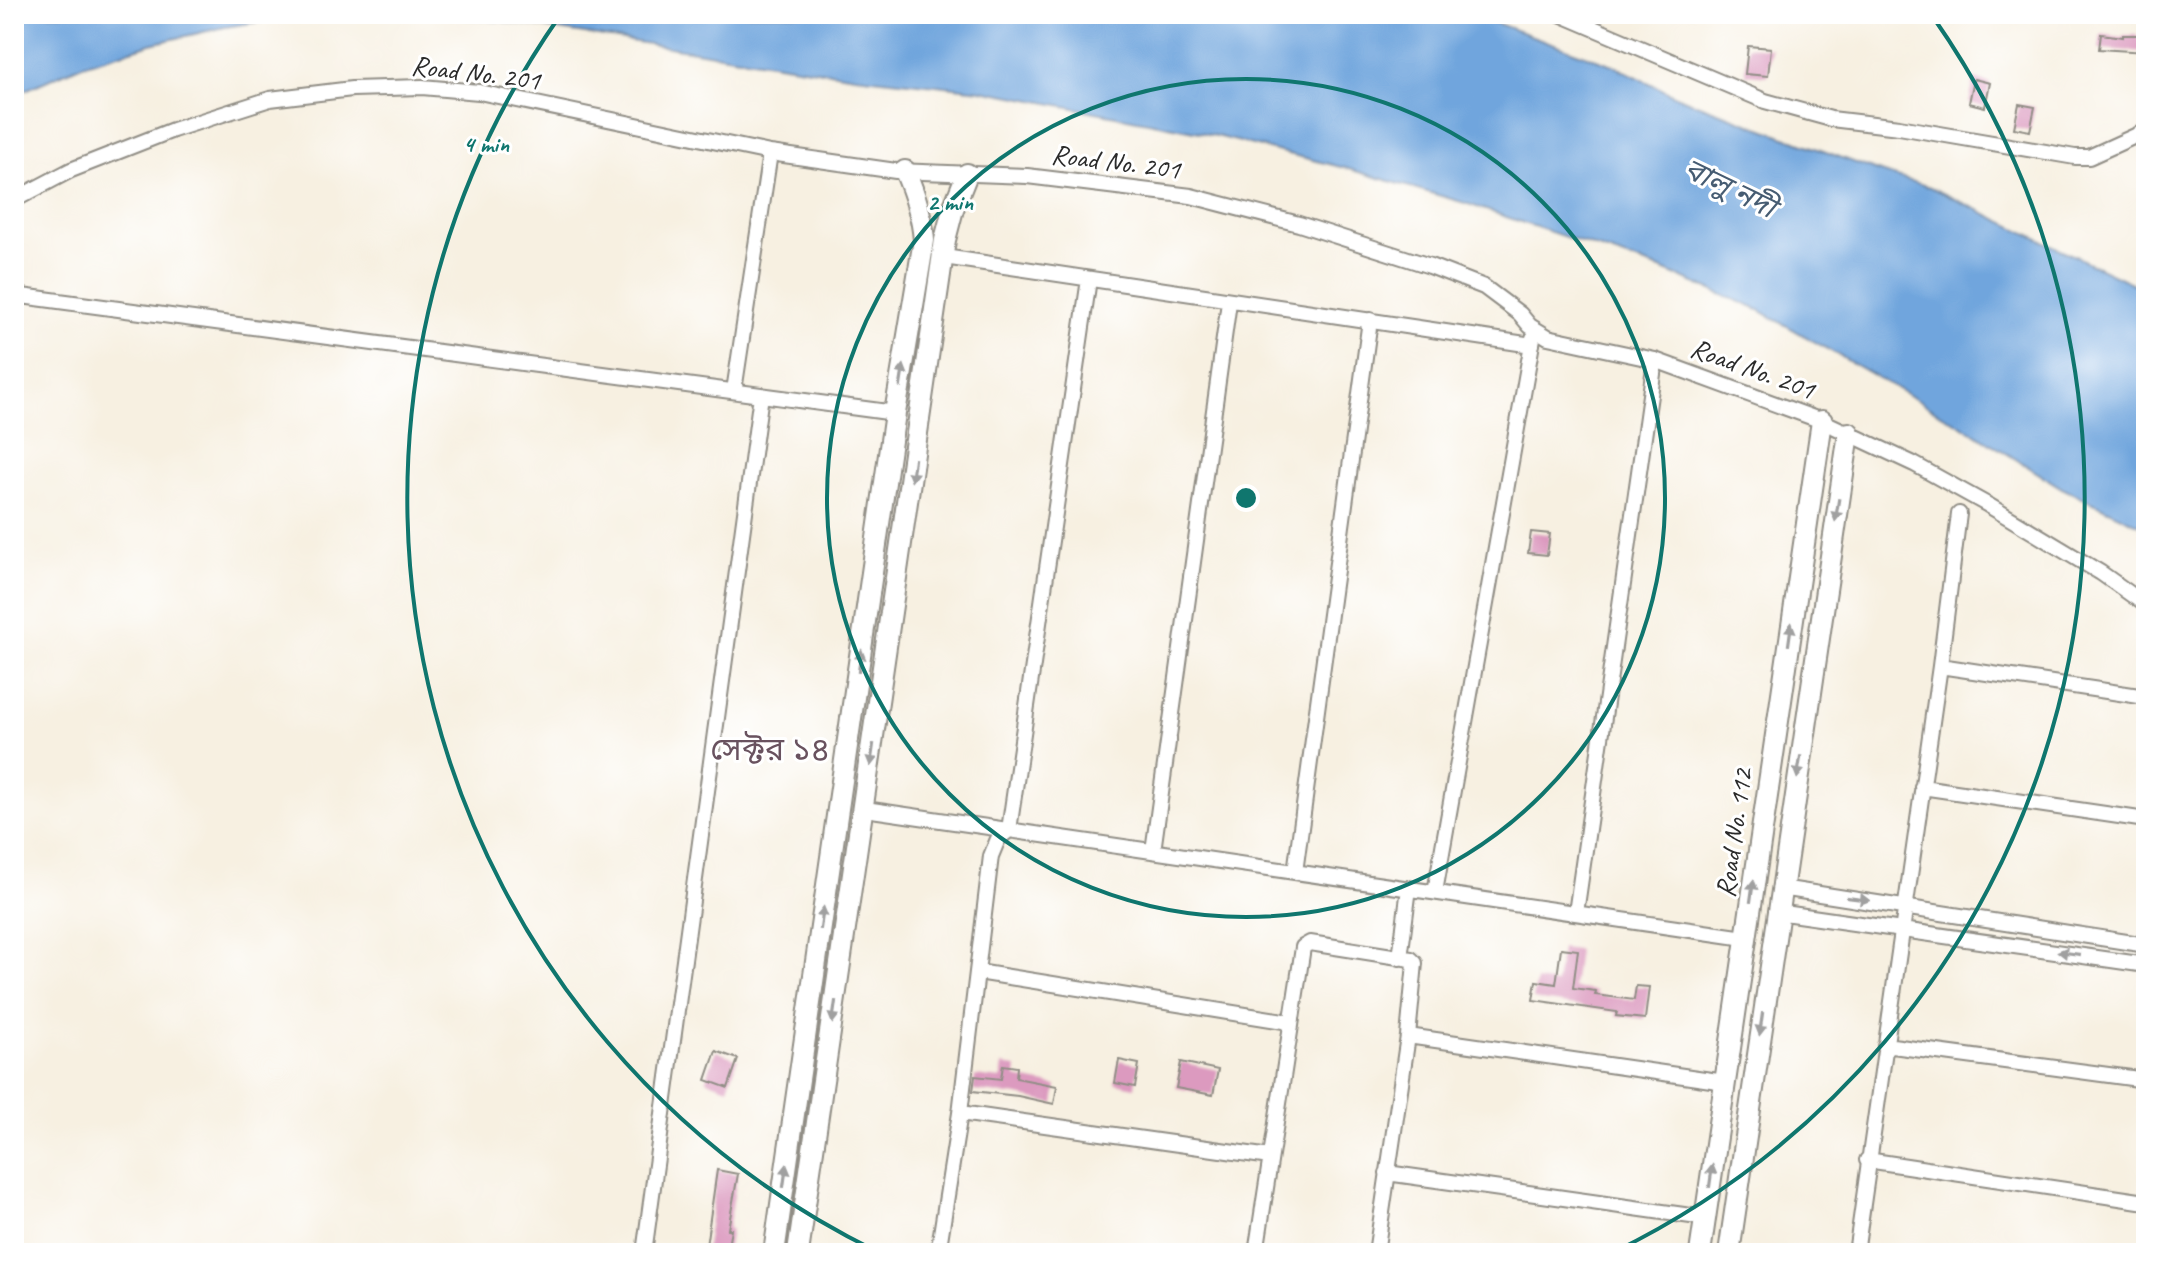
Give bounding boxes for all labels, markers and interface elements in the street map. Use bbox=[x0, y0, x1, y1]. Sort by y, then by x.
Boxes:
street label: Road No. 201 bbox=[410, 47, 544, 98]
text: 4 min bbox=[463, 129, 510, 159]
street label: Road No. 201 bbox=[1050, 136, 1184, 187]
water label: বালু নদী bbox=[1678, 150, 1787, 229]
text: 2 min bbox=[927, 187, 974, 217]
street label: Road No. 201 bbox=[1686, 330, 1821, 408]
one-way arrow bbox=[896, 363, 908, 388]
one-way arrow bbox=[906, 458, 919, 483]
centre of rings bbox=[1232, 484, 1260, 512]
one-way arrow bbox=[1831, 498, 1843, 523]
one-way arrow bbox=[1785, 621, 1797, 646]
one-way arrow bbox=[854, 648, 867, 673]
district label: সেক্টর ১৪ bbox=[710, 729, 830, 770]
one-way arrow bbox=[865, 743, 878, 768]
one-way arrow bbox=[1792, 755, 1805, 780]
street label: Road No. 112 bbox=[1707, 764, 1760, 900]
one-way arrow bbox=[1746, 878, 1759, 903]
one-way arrow bbox=[1846, 893, 1871, 906]
one-way arrow bbox=[816, 906, 829, 931]
one-way arrow bbox=[2056, 946, 2081, 959]
one-way arrow bbox=[827, 1000, 840, 1025]
one-way arrow bbox=[1754, 1012, 1767, 1037]
one-way arrow bbox=[779, 1163, 792, 1188]
one-way arrow bbox=[1705, 1163, 1718, 1188]

